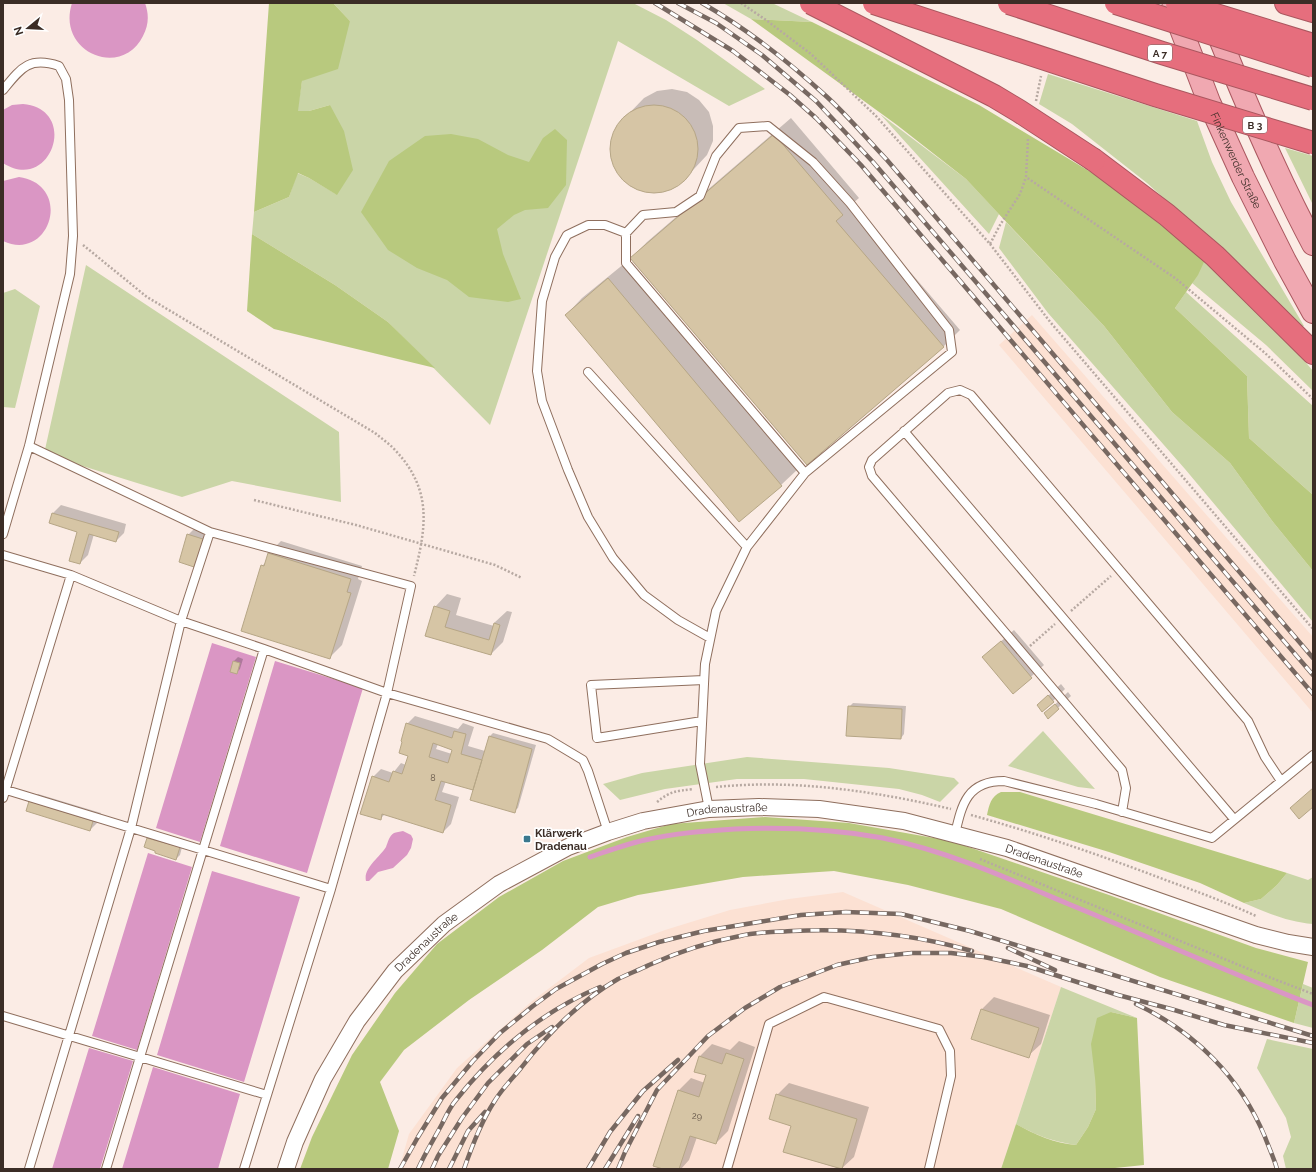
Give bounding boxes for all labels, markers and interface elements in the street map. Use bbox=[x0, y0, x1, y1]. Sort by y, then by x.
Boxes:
north arrow bbox=[8, 8, 48, 48]
text: N bbox=[11, 25, 26, 37]
road number: A 7 bbox=[1148, 45, 1172, 61]
street label: Finkenwerder Straße bbox=[1208, 110, 1264, 211]
road number: B 3 bbox=[1243, 117, 1267, 133]
house number: 8 bbox=[430, 773, 436, 783]
street label: Dradenaustraße bbox=[685, 800, 768, 819]
place label: Klärwerk Dradenau bbox=[535, 827, 587, 853]
marker: Klärwerk Dradenau bbox=[522, 834, 532, 844]
street label: Dradenaustraße bbox=[1004, 841, 1085, 881]
street label: Dradenaustraße bbox=[392, 909, 461, 974]
house number: 29 bbox=[692, 1111, 702, 1121]

